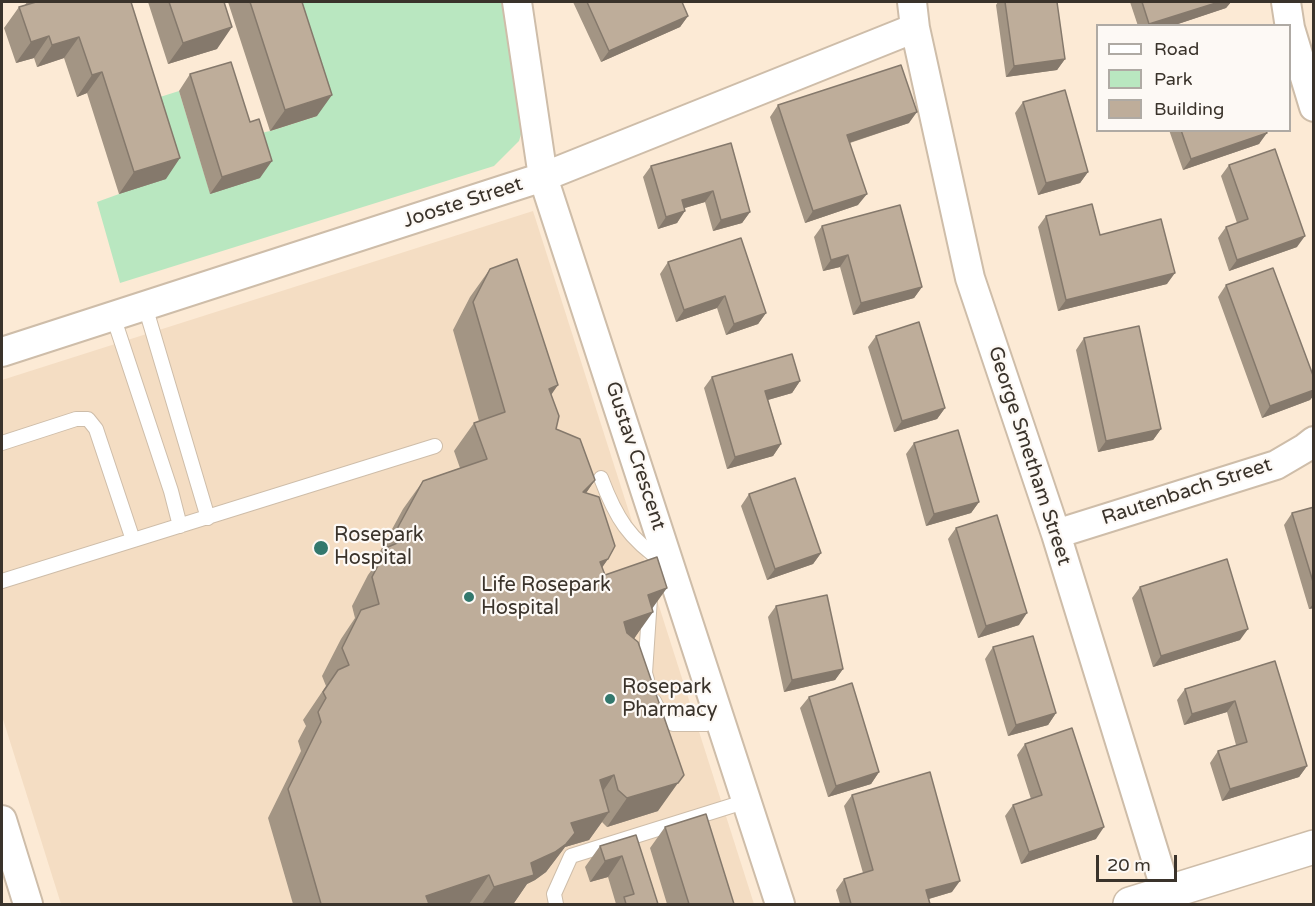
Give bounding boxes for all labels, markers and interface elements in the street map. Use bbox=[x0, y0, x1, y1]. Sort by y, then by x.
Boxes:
legend bbox=[1096, 24, 1291, 132]
text: Road bbox=[1154, 38, 1199, 60]
text: Park bbox=[1154, 68, 1192, 90]
text: Building bbox=[1154, 98, 1224, 120]
street label: Jooste Street bbox=[400, 172, 526, 234]
street label: George Smetham Street bbox=[982, 344, 1076, 568]
street label: Gustav Crescent bbox=[600, 379, 670, 533]
street label: Rautenbach Street bbox=[1099, 453, 1275, 531]
place label: Rosepark Hospital bbox=[334, 524, 424, 571]
marker: Rosepark Hospital bbox=[312, 539, 330, 557]
place label: Life Rosepark Hospital bbox=[481, 574, 611, 621]
marker: Life Rosepark Hospital bbox=[462, 590, 476, 604]
place label: Rosepark Pharmacy bbox=[622, 676, 717, 723]
marker: Rosepark Pharmacy bbox=[603, 692, 617, 706]
scale bar bbox=[1099, 843, 1180, 881]
text: 20 m bbox=[1107, 854, 1151, 876]

